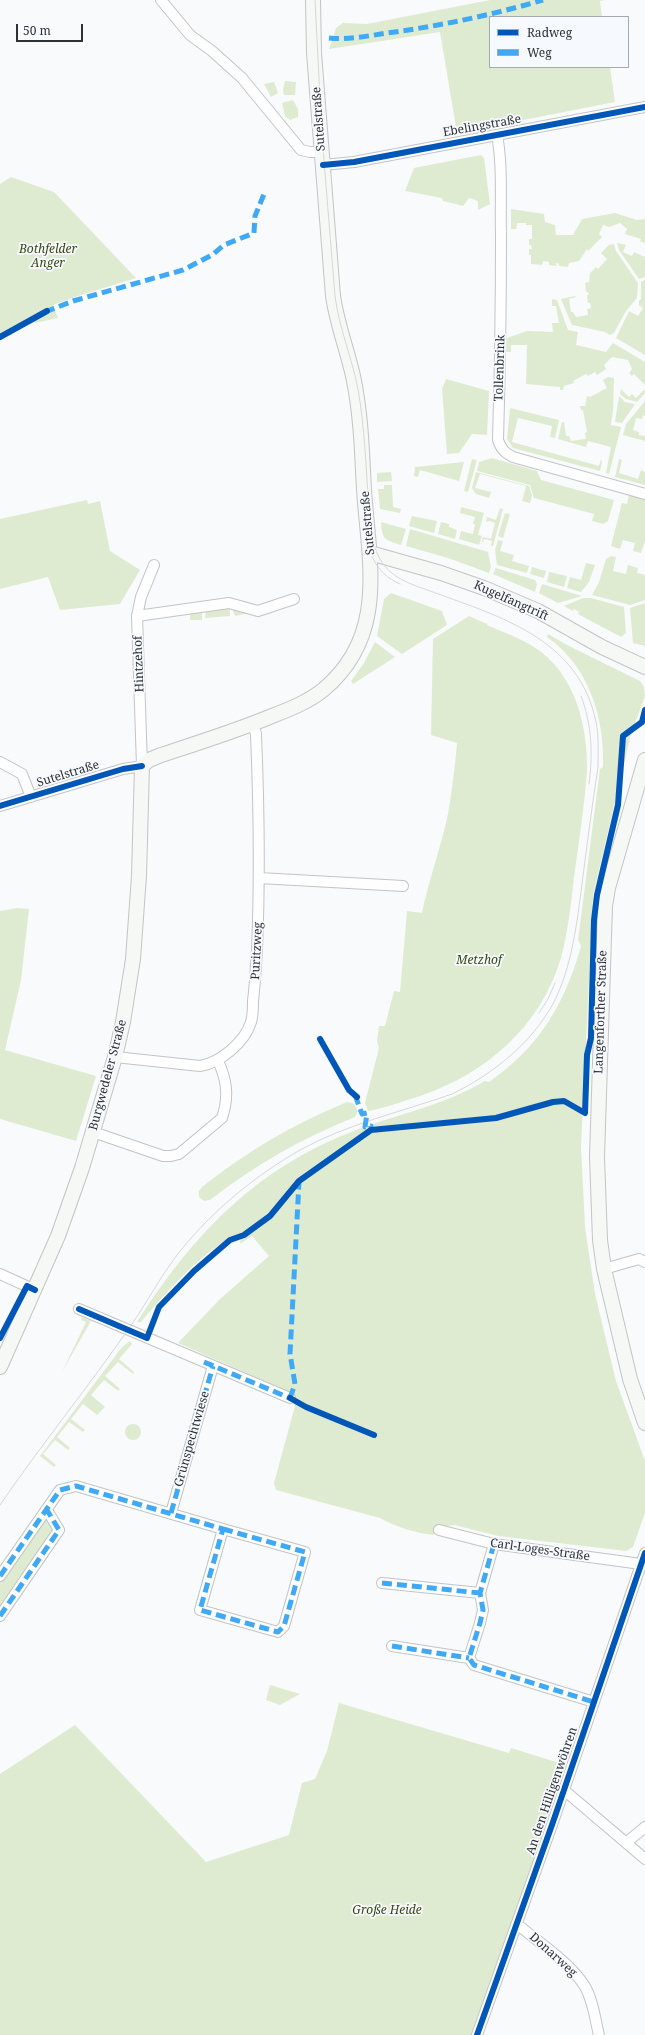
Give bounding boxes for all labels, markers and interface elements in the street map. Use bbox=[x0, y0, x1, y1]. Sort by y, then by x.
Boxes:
scale bar bbox=[18, 16, 85, 42]
legend bbox=[489, 16, 629, 68]
text: 50 m bbox=[23, 22, 51, 39]
text: Radweg bbox=[527, 24, 572, 41]
text: Weg bbox=[527, 44, 552, 61]
street label: Sutelstraße bbox=[310, 86, 328, 152]
street label: Ebelingstraße bbox=[442, 112, 522, 140]
park label: Bothfelder Anger bbox=[19, 243, 77, 271]
street label: Tollenbrink bbox=[492, 334, 508, 402]
street label: Sutelstraße bbox=[358, 490, 378, 556]
street label: Kugelfangtrift bbox=[471, 578, 551, 624]
street label: Hintzehof bbox=[131, 635, 147, 693]
street label: Sutelstraße bbox=[35, 758, 101, 790]
street label: Puritzweg bbox=[248, 922, 266, 980]
street label: Langenforther Straße bbox=[592, 950, 610, 1074]
park label: Metzhof bbox=[456, 954, 502, 968]
street label: Burgwedeler Straße bbox=[86, 1018, 130, 1132]
street label: Grünspechtwiese bbox=[171, 1389, 213, 1489]
street label: Carl-Loges-Straße bbox=[489, 1536, 591, 1564]
street label: An den Hilligenwöhren bbox=[523, 1725, 581, 1857]
park label: Große Heide bbox=[352, 1904, 422, 1918]
street label: Donarweg bbox=[526, 1930, 580, 1980]

